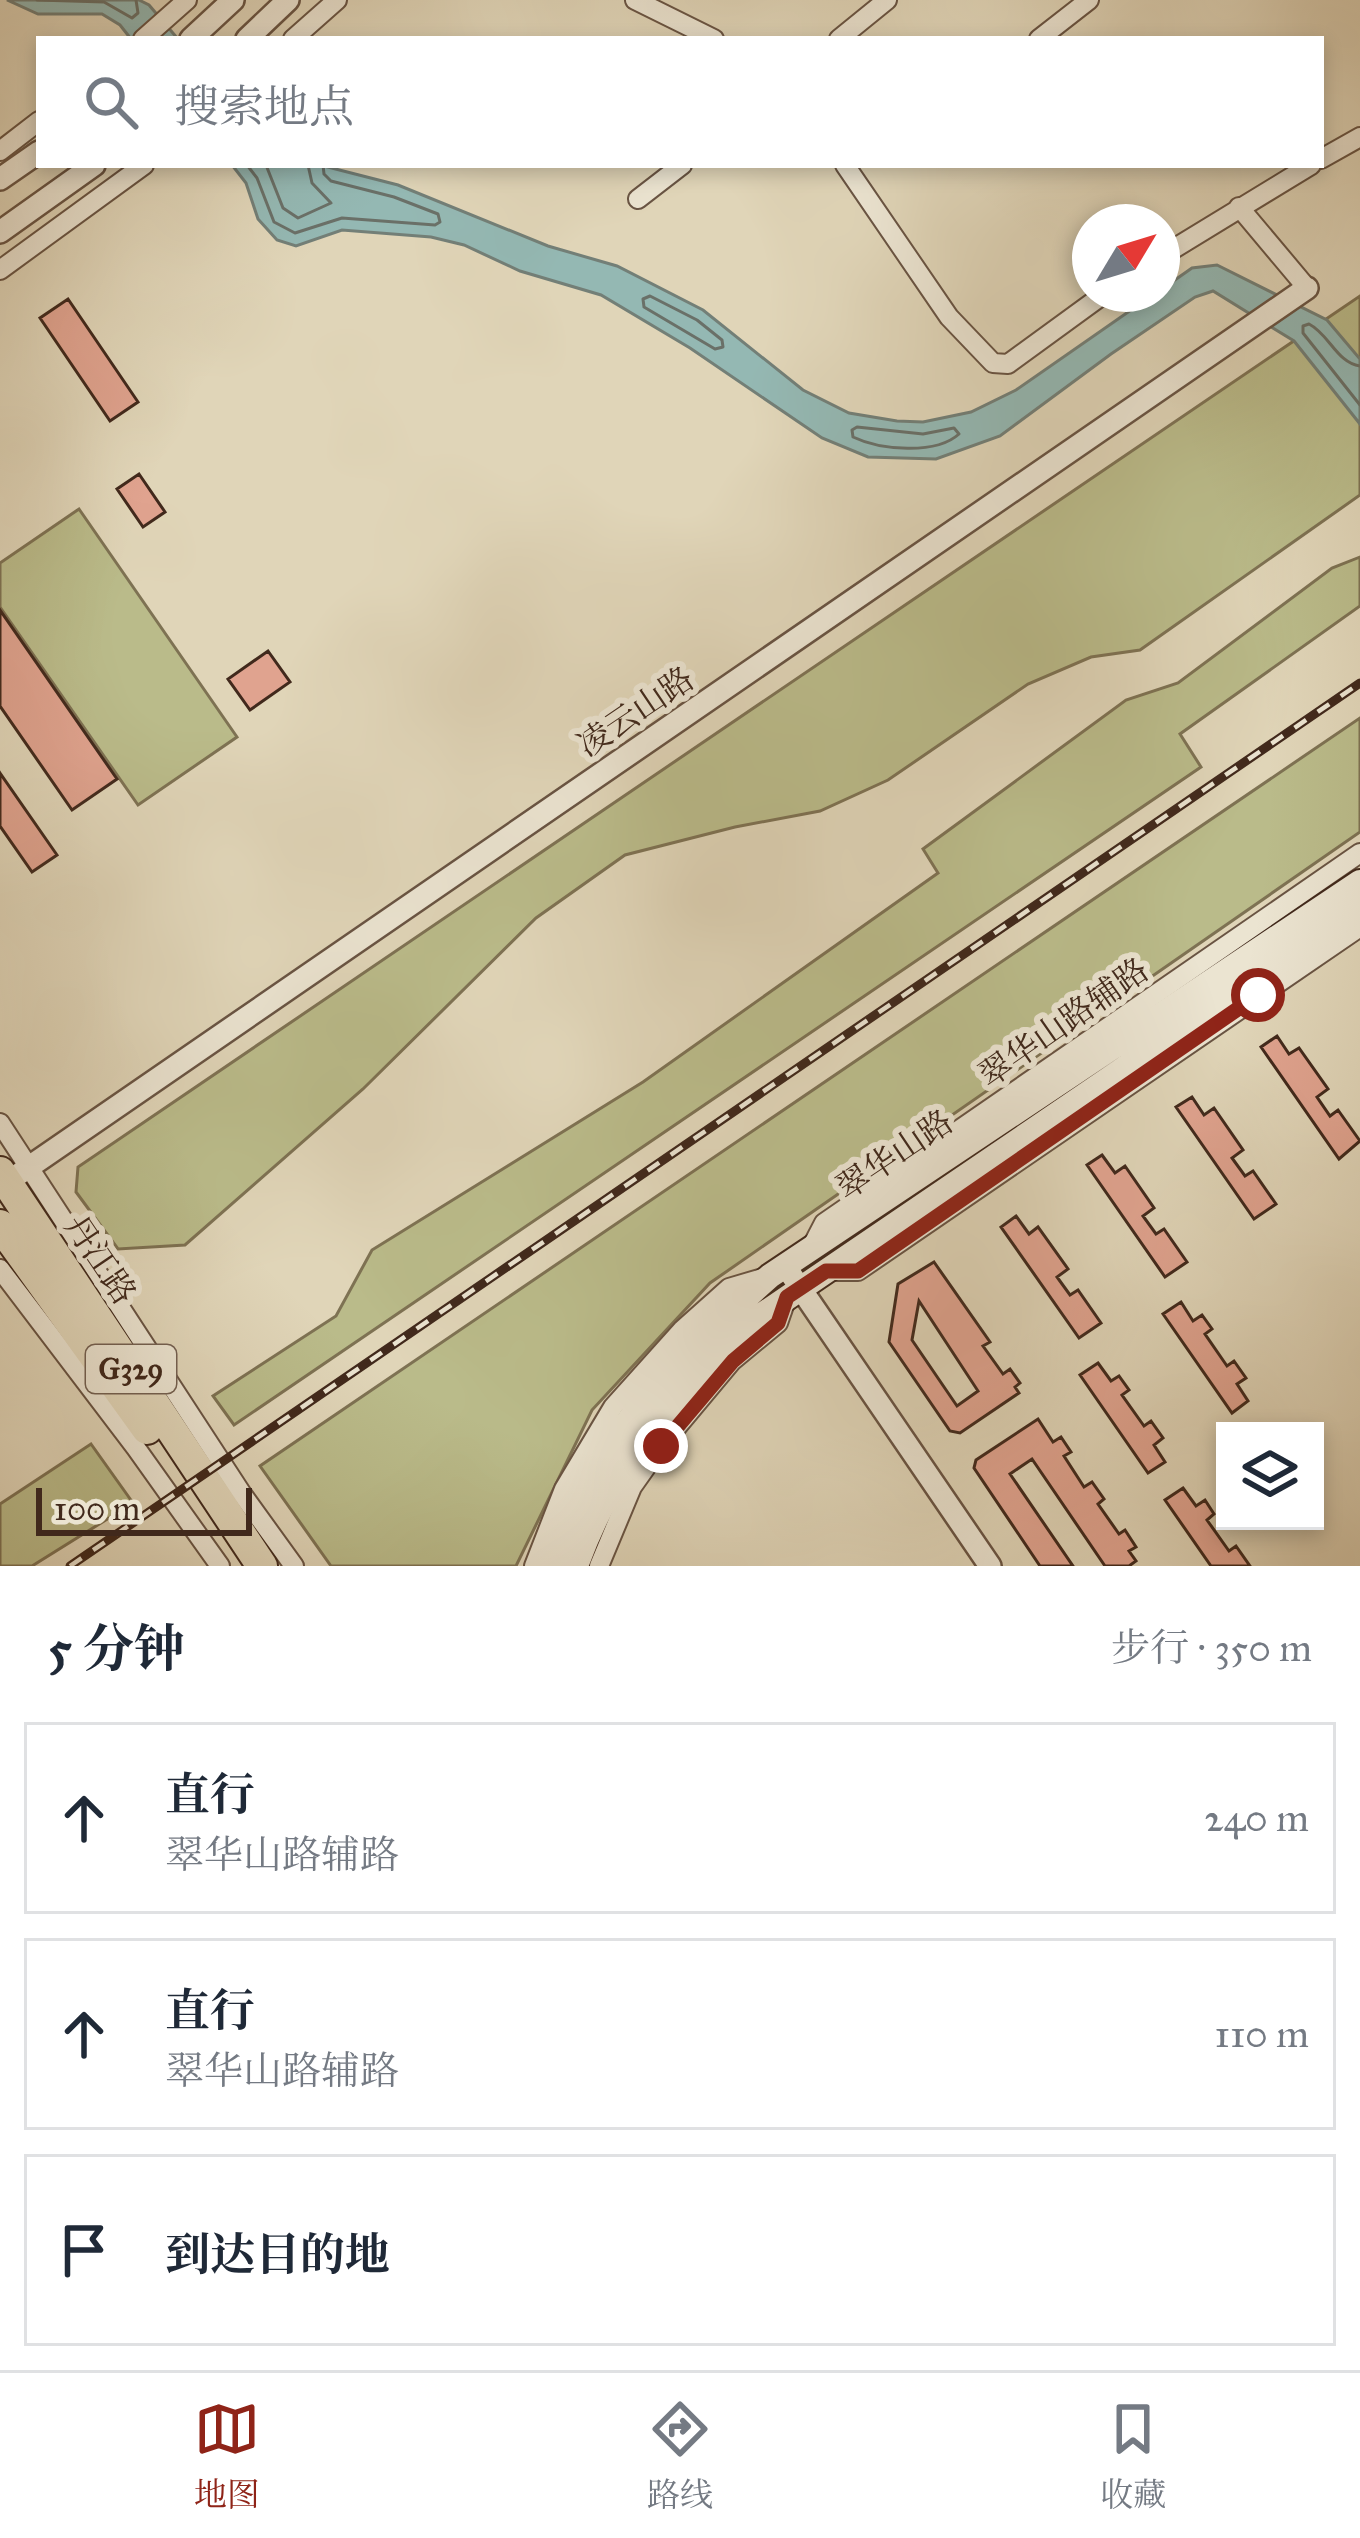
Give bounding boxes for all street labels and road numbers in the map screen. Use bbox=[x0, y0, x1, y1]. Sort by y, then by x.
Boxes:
street label: 凌云山路 bbox=[570, 658, 701, 765]
street label: 翠华山路辅路 bbox=[971, 950, 1156, 1096]
street label: 翠华山路 bbox=[829, 1101, 960, 1208]
street label: 丹江路 bbox=[56, 1207, 144, 1312]
road number: G329 bbox=[86, 1345, 176, 1393]

